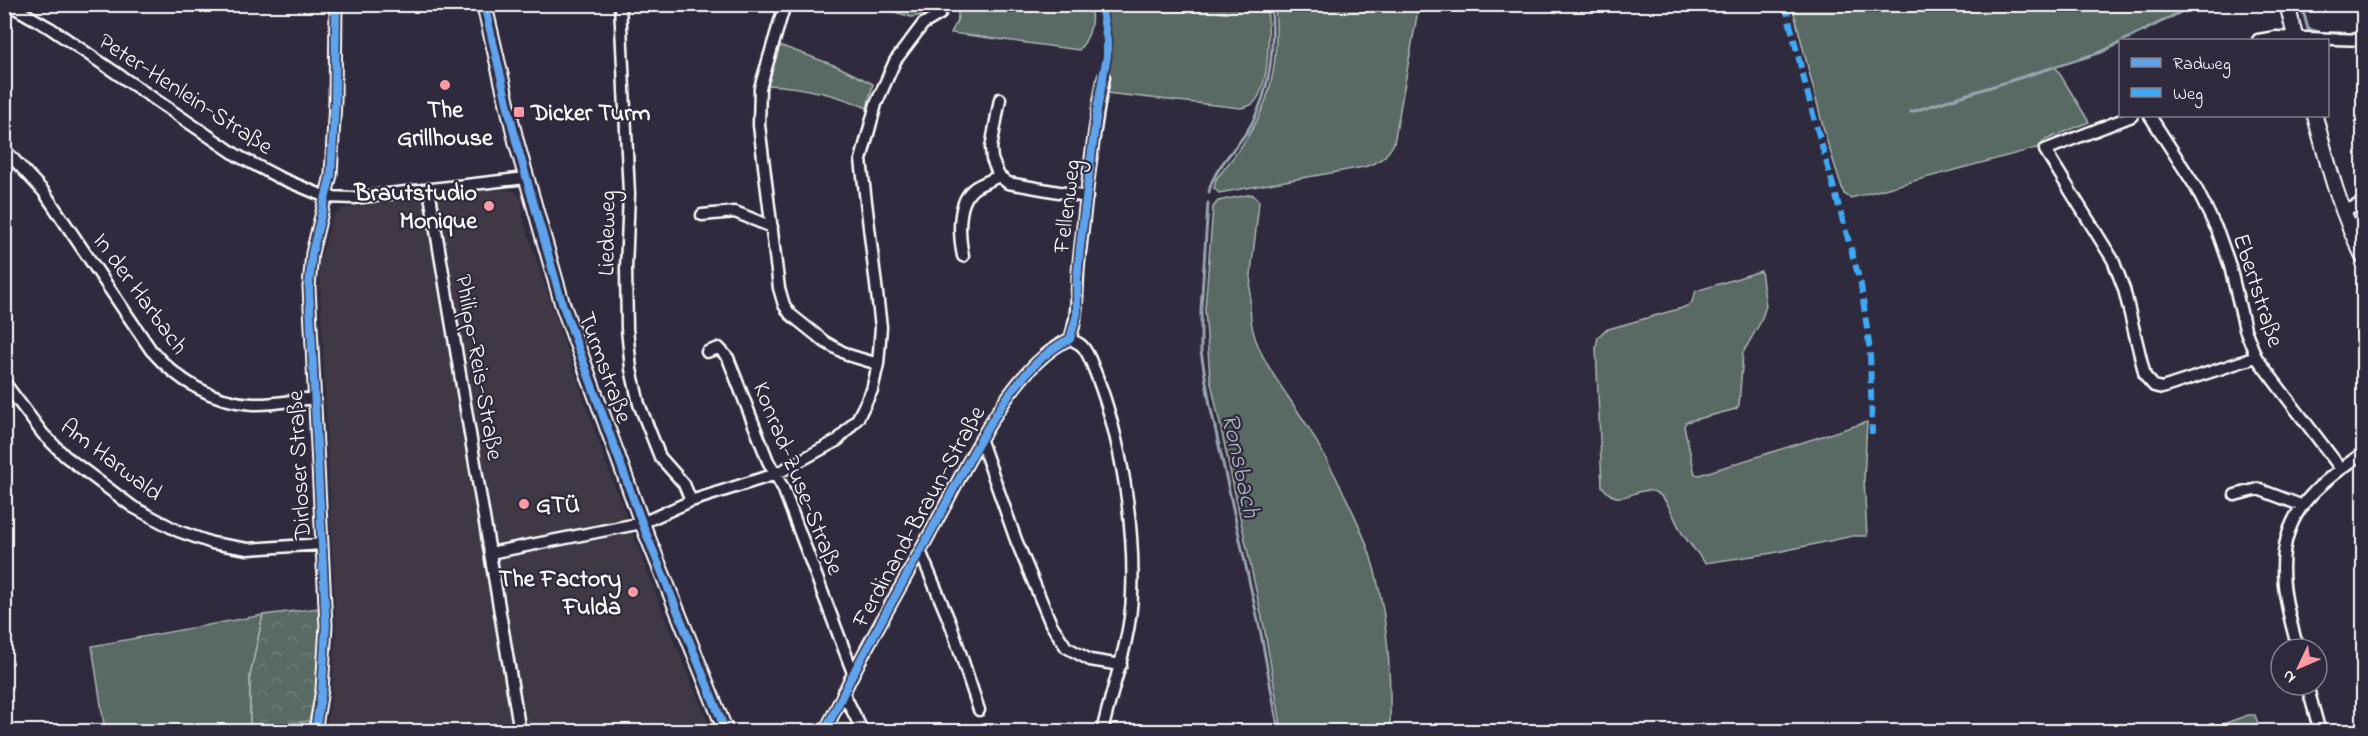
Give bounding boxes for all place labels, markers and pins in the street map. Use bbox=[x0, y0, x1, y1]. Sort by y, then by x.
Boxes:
marker: The Grillhouse bbox=[438, 78, 452, 92]
place label: The Grillhouse bbox=[397, 94, 494, 157]
place label: Dicker Turm bbox=[530, 97, 651, 132]
marker: Dicker Turm bbox=[512, 105, 526, 119]
place label: Brautstudio Monique bbox=[354, 177, 478, 240]
marker: Brautstudio Monique bbox=[482, 199, 496, 213]
place label: GTÜ bbox=[536, 489, 580, 524]
marker: GTÜ bbox=[517, 497, 531, 511]
place label: The Factory Fulda bbox=[499, 563, 621, 626]
marker: The Factory Fulda bbox=[626, 585, 640, 599]

